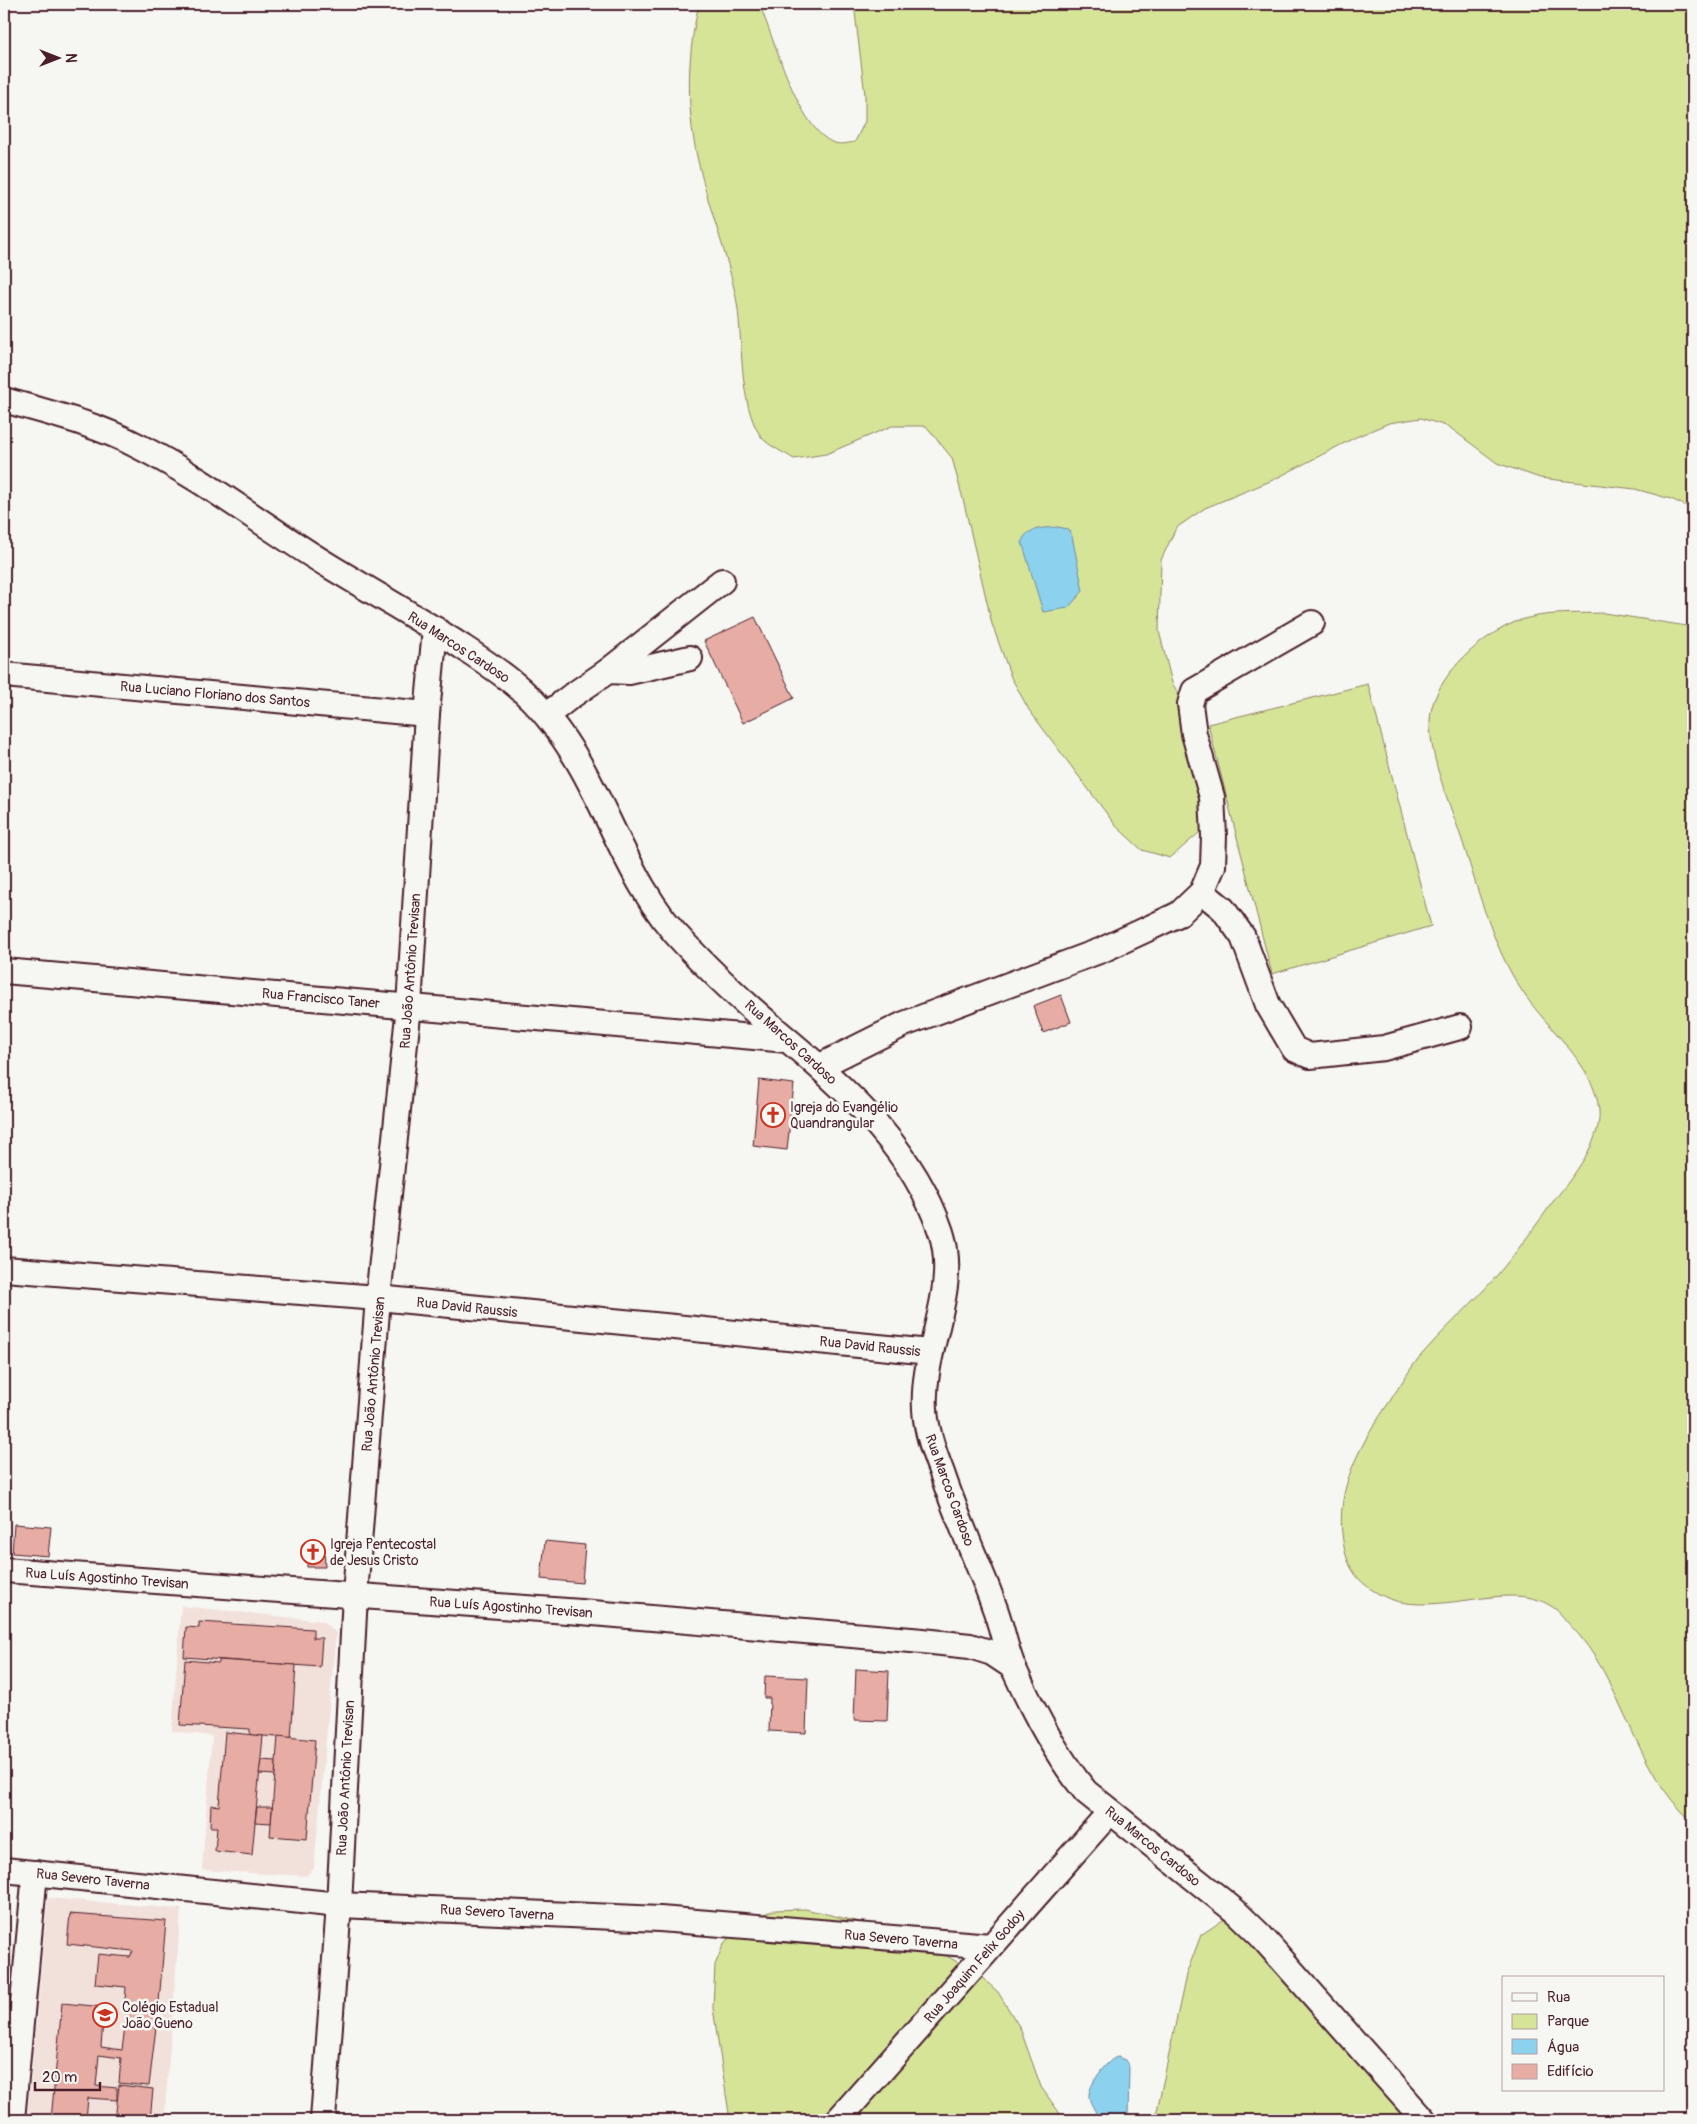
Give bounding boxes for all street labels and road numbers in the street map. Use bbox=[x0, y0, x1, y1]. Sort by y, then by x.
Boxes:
street label: Rua Marcos Cardoso bbox=[405, 608, 513, 687]
street label: Rua Luciano Floriano dos Santos bbox=[119, 678, 311, 711]
street label: Rua João Antônio Trevisan bbox=[397, 893, 424, 1049]
street label: Rua Francisco Taner bbox=[261, 985, 381, 1012]
street label: Rua Marcos Cardoso bbox=[741, 997, 841, 1088]
street label: Rua David Raussis bbox=[416, 1294, 519, 1321]
street label: Rua João Antônio Trevisan bbox=[358, 1296, 389, 1452]
street label: Rua David Raussis bbox=[819, 1333, 922, 1360]
street label: Rua Marcos Cardoso bbox=[921, 1432, 978, 1549]
street label: Rua Luís Agostinho Trevisan bbox=[25, 1564, 189, 1593]
street label: Rua Luís Agostinho Trevisan bbox=[429, 1593, 593, 1622]
street label: Rua João Antônio Trevisan bbox=[333, 1700, 358, 1856]
street label: Rua Marcos Cardoso bbox=[1102, 1803, 1204, 1890]
street label: Rua Severo Taverna bbox=[35, 1865, 151, 1894]
street label: Rua Severo Taverna bbox=[439, 1901, 554, 1924]
street label: Rua Joaquim Felix Godoy bbox=[921, 1906, 1028, 2026]
street label: Rua Severo Taverna bbox=[843, 1926, 959, 1953]

